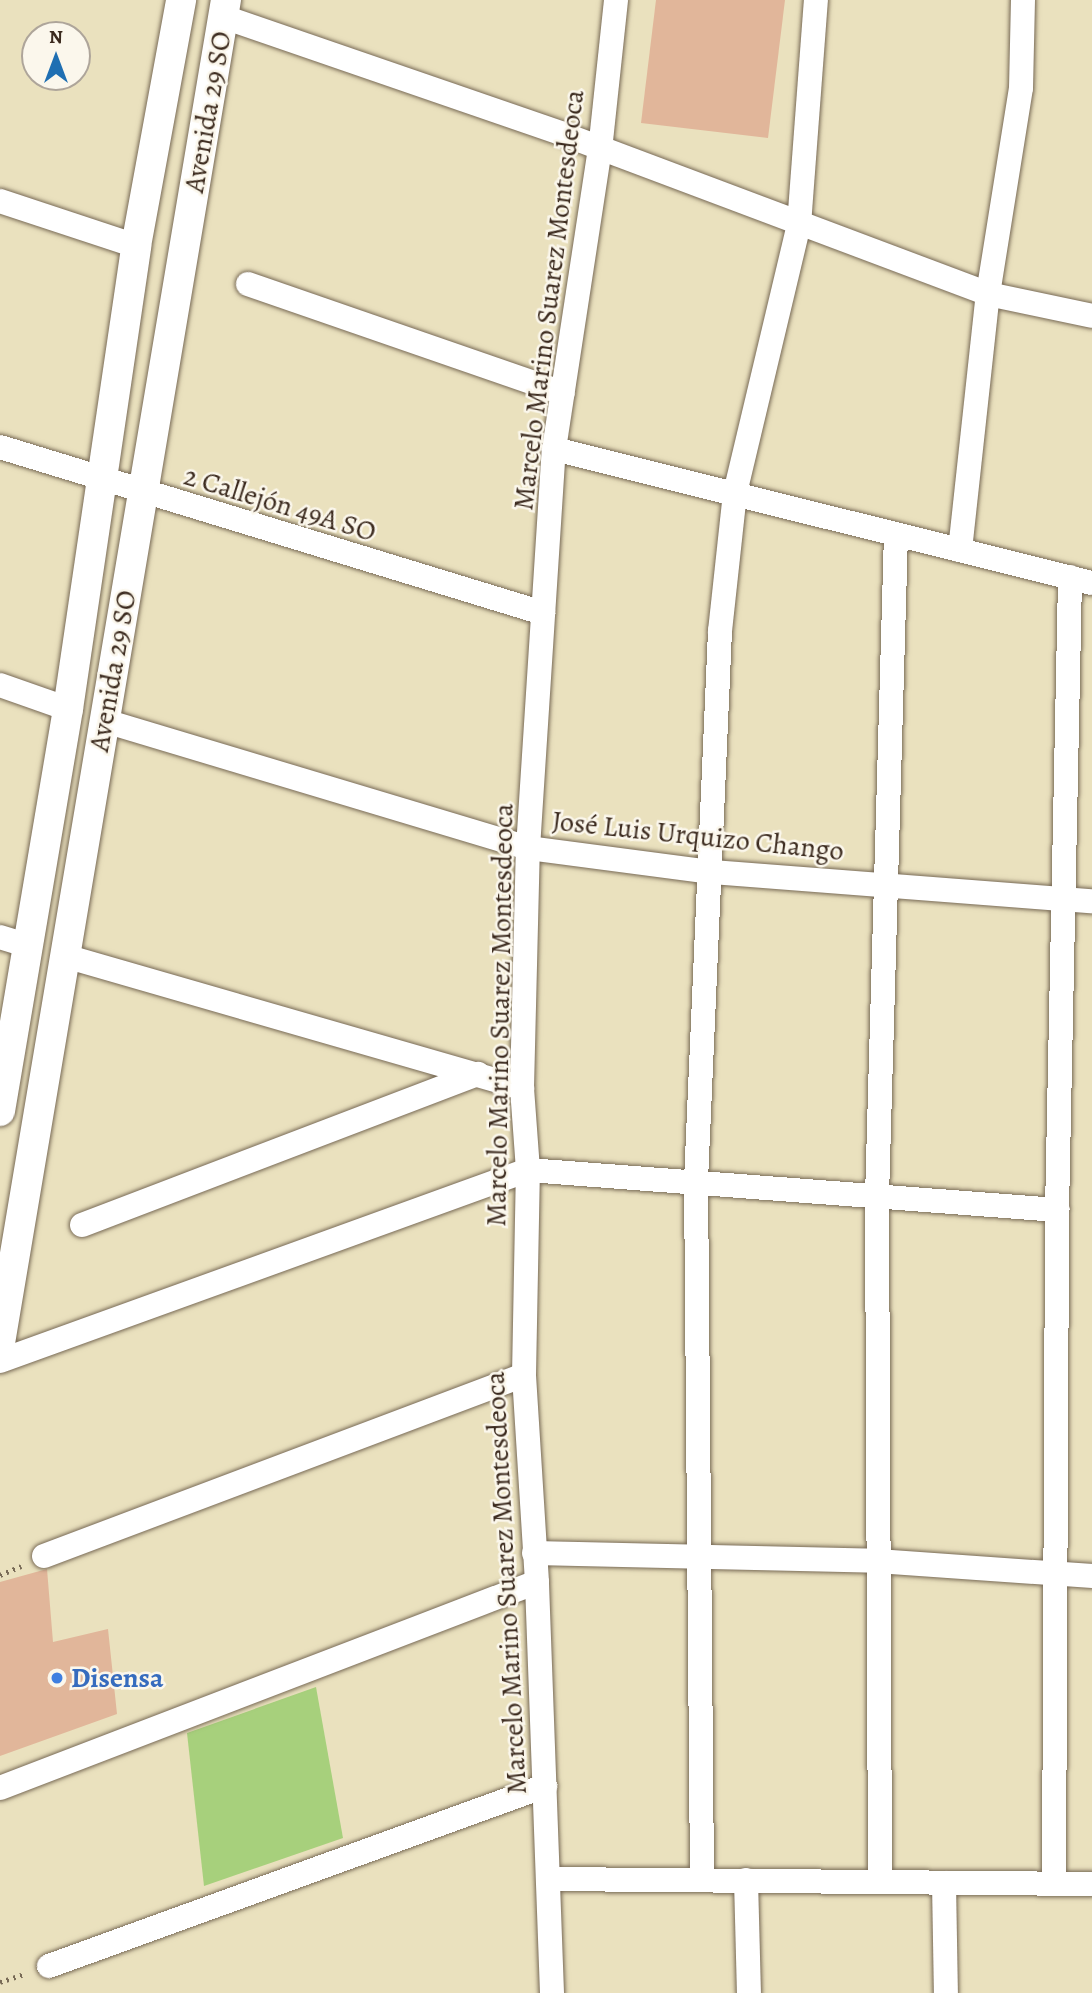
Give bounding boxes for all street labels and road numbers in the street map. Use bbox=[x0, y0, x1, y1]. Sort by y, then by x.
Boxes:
street label: Avenida 29 SO bbox=[177, 29, 239, 195]
street label: Marcelo Marino Suarez Montesdeoca bbox=[507, 88, 591, 512]
street label: 2 Callejón 49A SO bbox=[180, 459, 380, 549]
street label: Avenida 29 SO bbox=[82, 588, 144, 754]
street label: Marcelo Marino Suarez Montesdeoca bbox=[480, 803, 520, 1227]
street label: José Luis Urquizo Chango bbox=[551, 804, 845, 868]
street label: Marcelo Marino Suarez Montesdeoca bbox=[478, 1371, 534, 1795]

